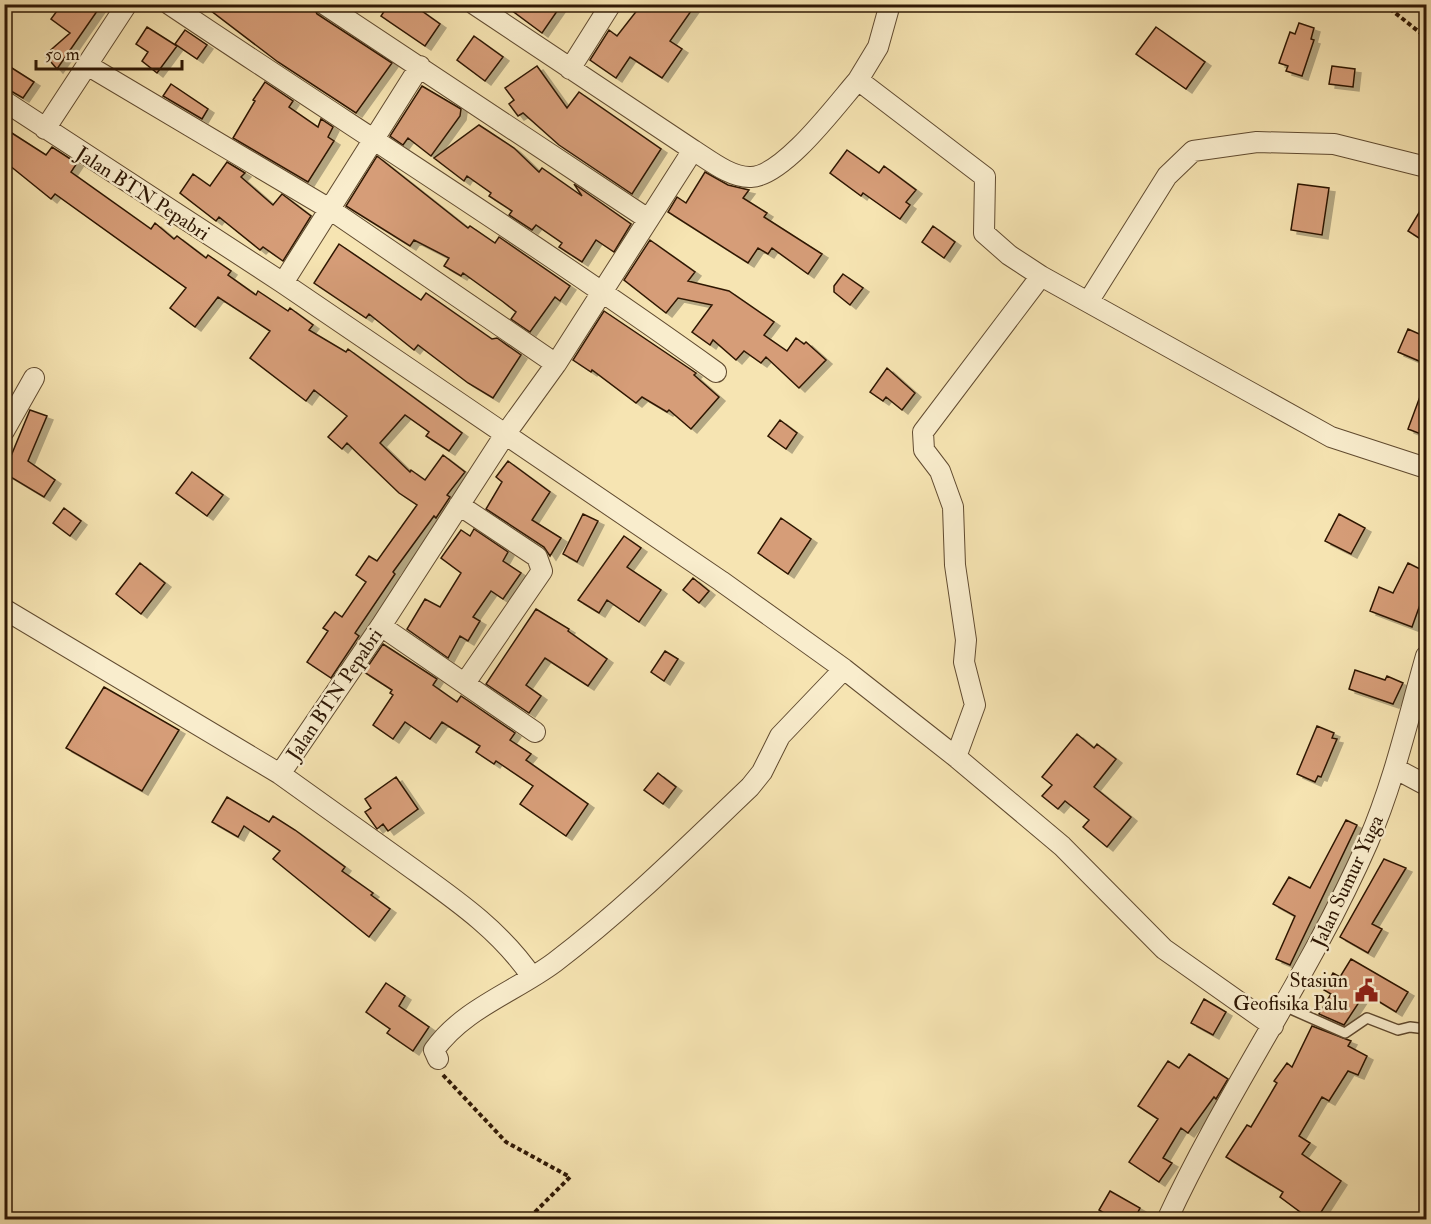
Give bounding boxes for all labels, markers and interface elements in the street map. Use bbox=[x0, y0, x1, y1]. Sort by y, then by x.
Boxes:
scale bar bbox=[36, 33, 182, 71]
text: 50 m bbox=[45, 43, 80, 66]
street label: Jalan BTN Pepabri bbox=[70, 140, 214, 247]
street label: Jalan BTN Pepabri bbox=[280, 623, 389, 767]
street label: Jalan Sumur Yuga bbox=[1305, 810, 1389, 952]
place label: Stasiun Geofisika Palu bbox=[1233, 968, 1348, 1016]
public building icon: Stasiun Geofisika Palu bbox=[1353, 978, 1379, 1004]

